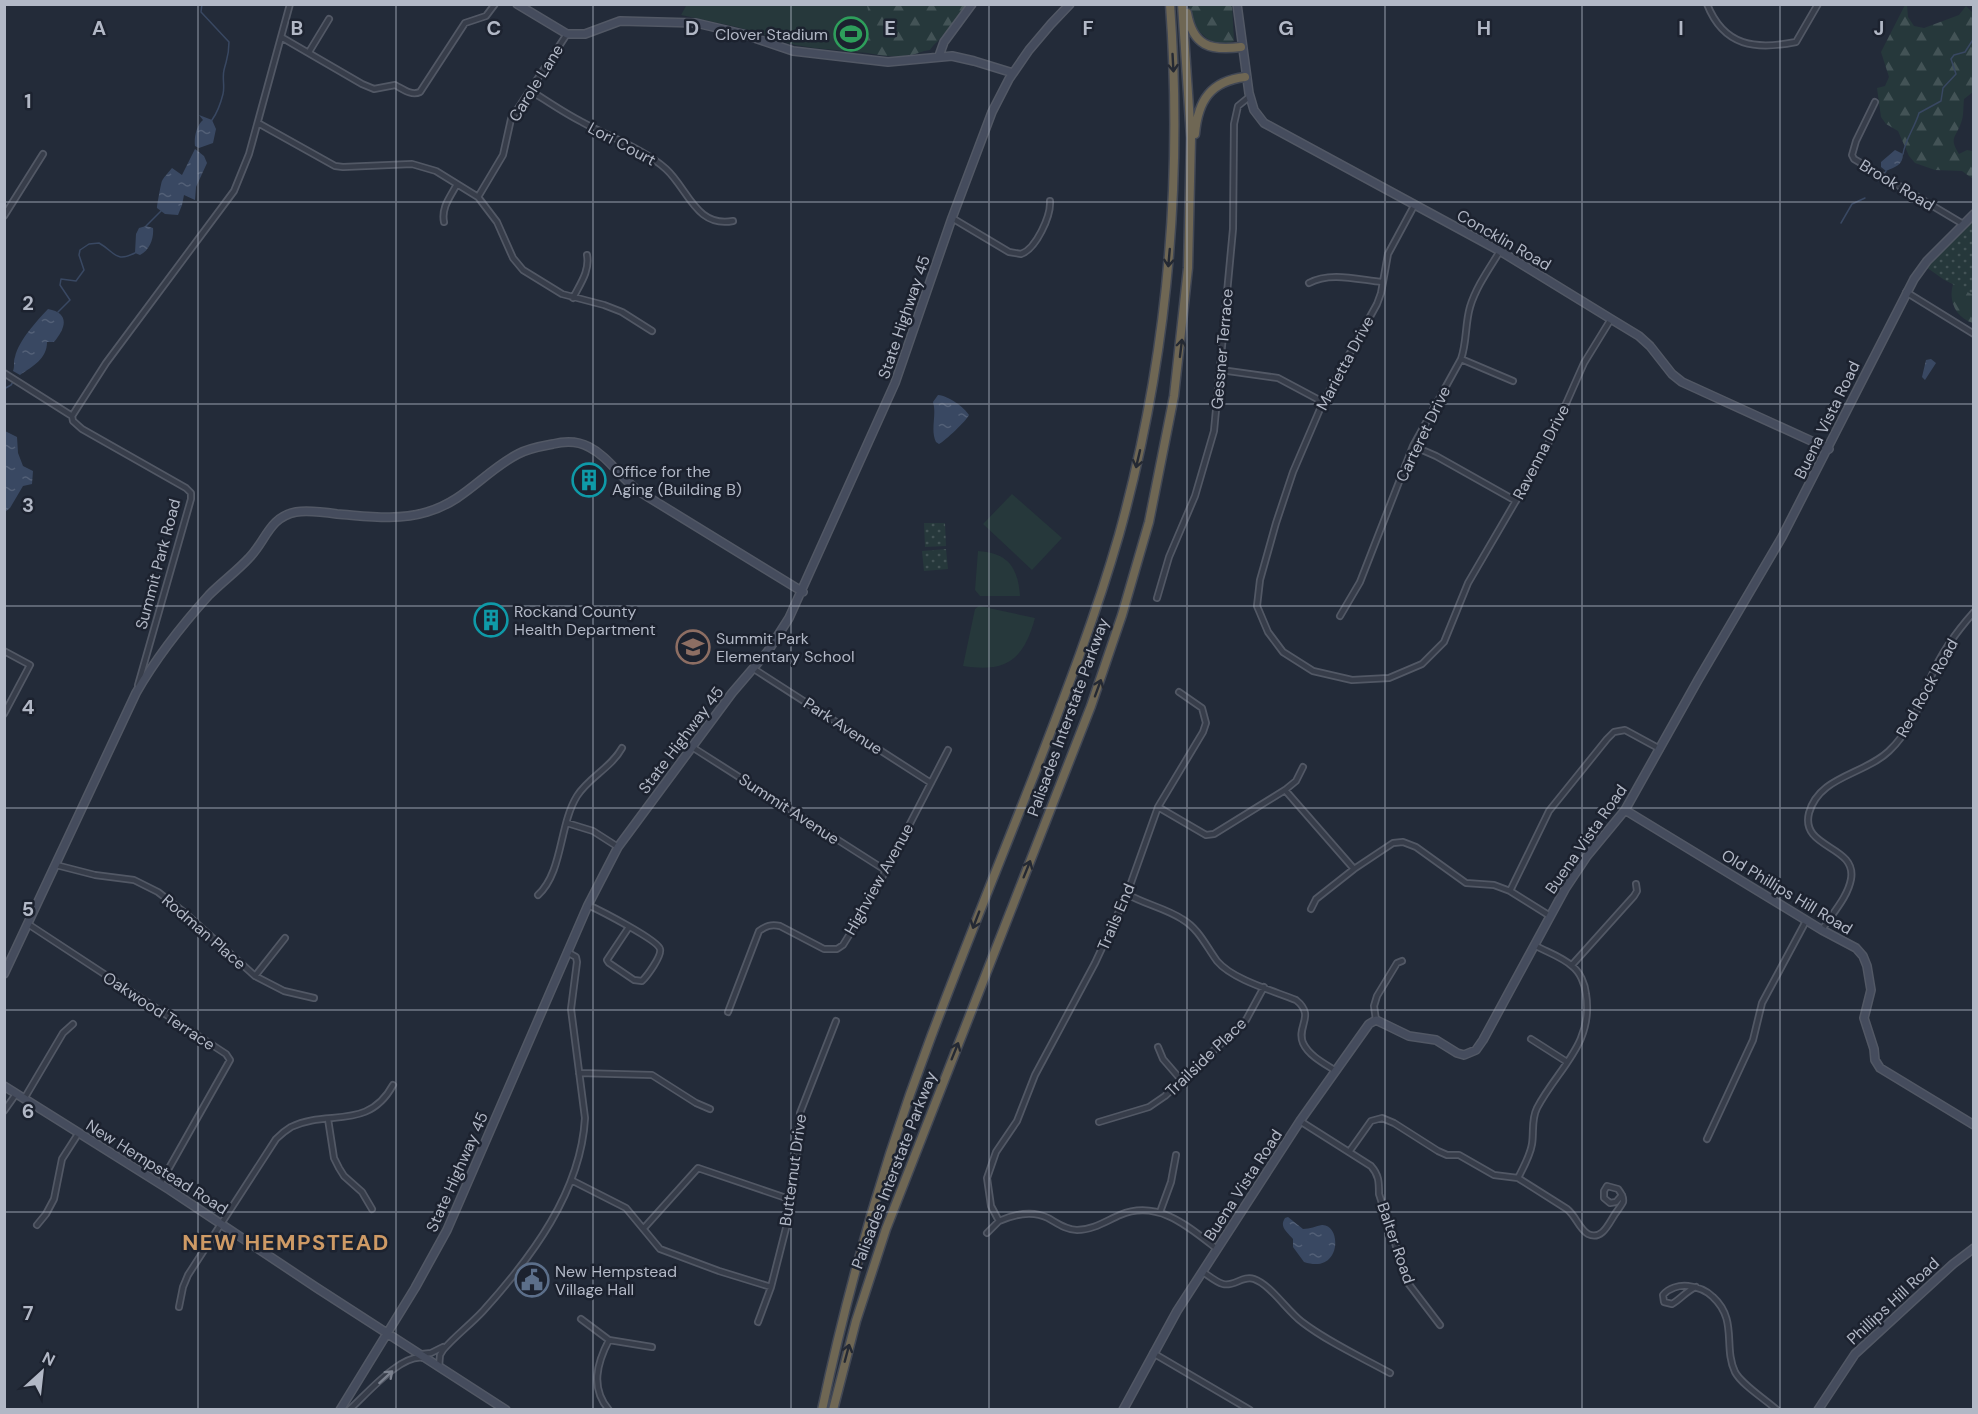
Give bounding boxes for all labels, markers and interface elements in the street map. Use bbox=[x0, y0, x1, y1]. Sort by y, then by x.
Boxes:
text: A bbox=[92, 15, 106, 41]
text: B bbox=[291, 15, 303, 41]
text: C bbox=[487, 15, 501, 41]
text: D bbox=[685, 15, 699, 41]
text: E bbox=[884, 15, 896, 41]
text: F bbox=[1082, 15, 1094, 41]
text: G bbox=[1278, 15, 1294, 41]
text: H bbox=[1477, 15, 1491, 41]
text: I bbox=[1678, 15, 1684, 41]
text: J bbox=[1874, 15, 1884, 41]
sports icon: Clover Stadium bbox=[833, 16, 869, 52]
place label: Clover Stadium bbox=[715, 24, 828, 45]
street label: Carole Lane bbox=[504, 40, 568, 126]
one-way arrow bbox=[1168, 52, 1179, 72]
text: 1 bbox=[24, 88, 32, 114]
street label: Lori Court bbox=[584, 117, 660, 171]
street label: Brook Road bbox=[1856, 154, 1938, 216]
street label: Concklin Road bbox=[1453, 205, 1555, 275]
one-way arrow bbox=[1163, 247, 1174, 267]
street label: State Highway 45 bbox=[873, 252, 935, 382]
street label: Gessner Terrace bbox=[1206, 288, 1238, 410]
text: 2 bbox=[22, 290, 34, 316]
street label: Marietta Drive bbox=[1311, 312, 1379, 414]
one-way arrow bbox=[1176, 339, 1187, 358]
street label: Buena Vista Road bbox=[1789, 358, 1865, 482]
street label: Carteret Drive bbox=[1391, 383, 1455, 485]
street label: Ravenna Drive bbox=[1508, 401, 1574, 503]
one-way arrow bbox=[1131, 449, 1143, 468]
place label: Office for the Aging (Building B) bbox=[612, 461, 742, 500]
building icon: Office for the Aging (Building B) bbox=[571, 462, 607, 498]
text: 3 bbox=[22, 492, 34, 518]
street label: Summit Park Road bbox=[130, 496, 186, 632]
place label: Rockand County Health Department bbox=[514, 601, 656, 640]
building icon: Rockand County Health Department bbox=[473, 602, 509, 638]
street label: Palisades Interstate Parkway bbox=[1022, 615, 1114, 819]
place label: Summit Park Elementary School bbox=[716, 628, 854, 667]
school or university icon: Summit Park Elementary School bbox=[675, 629, 711, 665]
street label: Red Rock Road bbox=[1891, 635, 1963, 741]
one-way arrow bbox=[1093, 679, 1104, 697]
street label: State Highway 45 bbox=[634, 682, 728, 798]
street label: Park Avenue bbox=[799, 693, 887, 759]
text: 4 bbox=[22, 694, 35, 720]
street label: Summit Avenue bbox=[735, 769, 843, 849]
street label: Buena Vista Road bbox=[1540, 780, 1632, 898]
street label: Highview Avenue bbox=[840, 819, 918, 939]
street label: Old Phillips Hill Road bbox=[1718, 845, 1856, 939]
one-way arrow bbox=[1022, 860, 1033, 879]
street label: Trails End bbox=[1093, 880, 1139, 954]
street label: Rodman Place bbox=[158, 890, 250, 974]
text: 5 bbox=[22, 896, 34, 922]
one-way arrow bbox=[970, 910, 981, 929]
street label: Oakwood Terrace bbox=[99, 967, 219, 1055]
street label: Trailside Place bbox=[1161, 1013, 1251, 1101]
one-way arrow bbox=[950, 1042, 961, 1060]
street label: Palisades Interstate Parkway bbox=[847, 1068, 941, 1272]
text: 6 bbox=[22, 1098, 34, 1124]
street label: State Highway 45 bbox=[421, 1109, 493, 1235]
street label: Butternut Drive bbox=[775, 1113, 811, 1227]
street label: New Hempstead Road bbox=[82, 1115, 232, 1219]
street label: Buena Vista Road bbox=[1199, 1125, 1287, 1245]
street label: Balter Road bbox=[1372, 1200, 1420, 1286]
district label: NEW HEMPSTEAD bbox=[182, 1228, 390, 1257]
street label: Phillips Hill Road bbox=[1842, 1253, 1944, 1349]
place label: New Hempstead Village Hall bbox=[555, 1261, 677, 1300]
public building icon: New Hempstead Village Hall bbox=[514, 1262, 550, 1298]
text: 7 bbox=[23, 1300, 34, 1326]
north arrow bbox=[12, 1342, 72, 1402]
one-way arrow bbox=[842, 1344, 854, 1363]
text: N bbox=[39, 1347, 59, 1371]
one-way arrow bbox=[378, 1370, 393, 1384]

